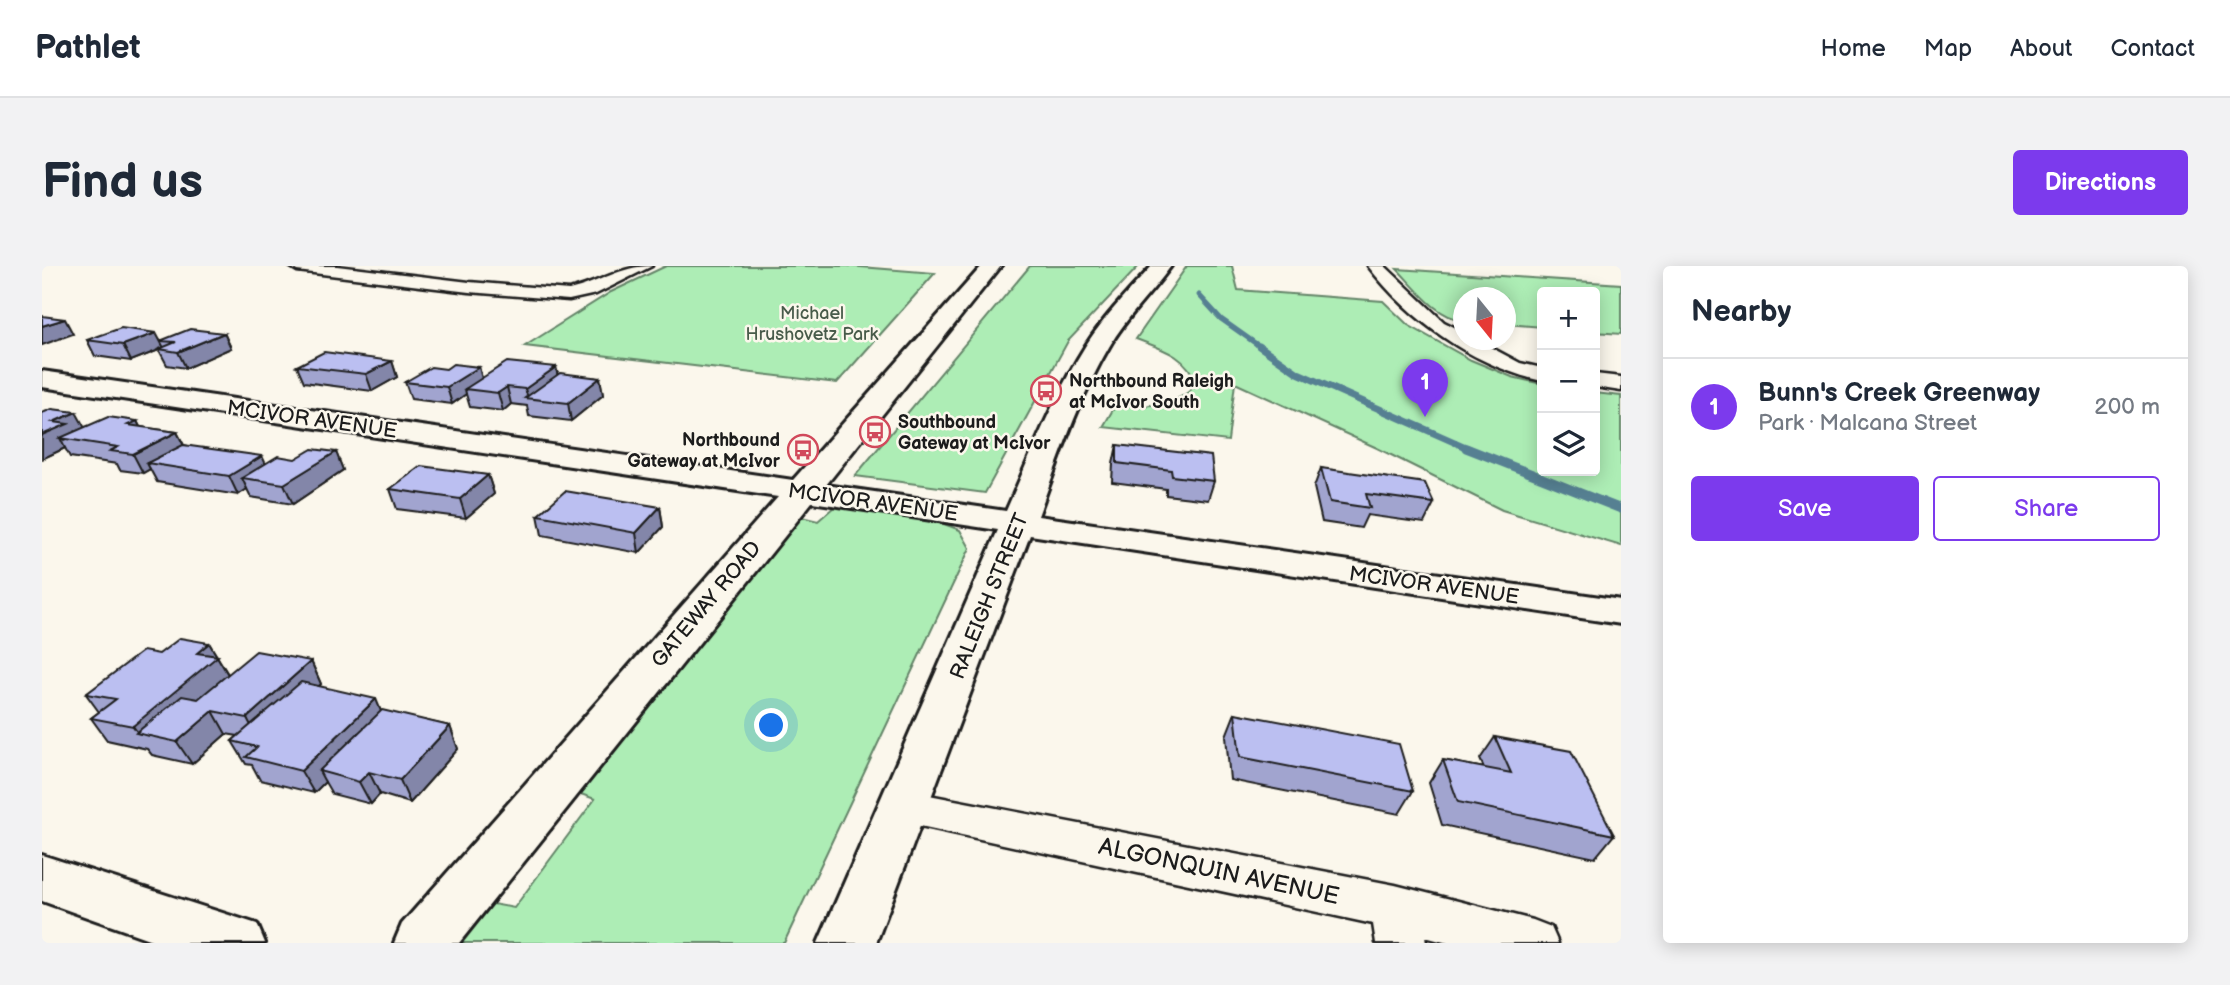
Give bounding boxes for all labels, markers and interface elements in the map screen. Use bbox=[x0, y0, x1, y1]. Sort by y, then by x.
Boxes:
text: Pathlet bbox=[35, 28, 140, 68]
text: Home bbox=[1821, 34, 1886, 63]
text: Map bbox=[1924, 34, 1972, 63]
text: About bbox=[2010, 34, 2072, 63]
text: Contact bbox=[2110, 34, 2195, 63]
button: Directions bbox=[2013, 150, 2188, 215]
text: Find us bbox=[42, 153, 203, 212]
north arrow bbox=[1453, 287, 1516, 350]
map controls bbox=[1537, 287, 1600, 476]
button: + bbox=[1537, 287, 1600, 350]
text: Nearby bbox=[1691, 294, 1791, 330]
park label: Michael Hrushovetz Park bbox=[746, 303, 879, 345]
button: − bbox=[1537, 350, 1600, 413]
pin: 1 bbox=[1402, 359, 1448, 417]
place label: Northbound Raleigh at McIvor South bbox=[1069, 371, 1234, 413]
bus stop icon: Northbound Raleigh at McIvor South bbox=[1029, 374, 1063, 408]
text: Bunn's Creek Greenway bbox=[1758, 378, 2040, 409]
text: 1 bbox=[1709, 393, 1719, 421]
text: 200 m bbox=[2094, 393, 2160, 421]
street label: MCIVOR AVENUE bbox=[225, 395, 399, 444]
text: Park · Malcana Street bbox=[1758, 409, 1977, 437]
place label: Southbound Gateway at McIvor bbox=[898, 412, 1051, 454]
button: layers bbox=[1537, 413, 1600, 476]
bus stop icon: Southbound Gateway at McIvor bbox=[858, 415, 892, 449]
place label: Northbound Gateway at McIvor bbox=[627, 430, 781, 472]
bus stop icon: Northbound Gateway at McIvor bbox=[786, 433, 820, 467]
button: Save bbox=[1691, 476, 1919, 541]
button: Share bbox=[1933, 476, 2160, 541]
street label: MCIVOR AVENUE bbox=[786, 478, 960, 527]
street label: RALEIGH STREET bbox=[945, 509, 1034, 683]
street label: GATEWAY ROAD bbox=[646, 536, 767, 673]
street label: MCIVOR AVENUE bbox=[1347, 561, 1521, 610]
your location bbox=[754, 708, 788, 742]
street label: ALGONQUIN AVENUE bbox=[1096, 832, 1342, 911]

